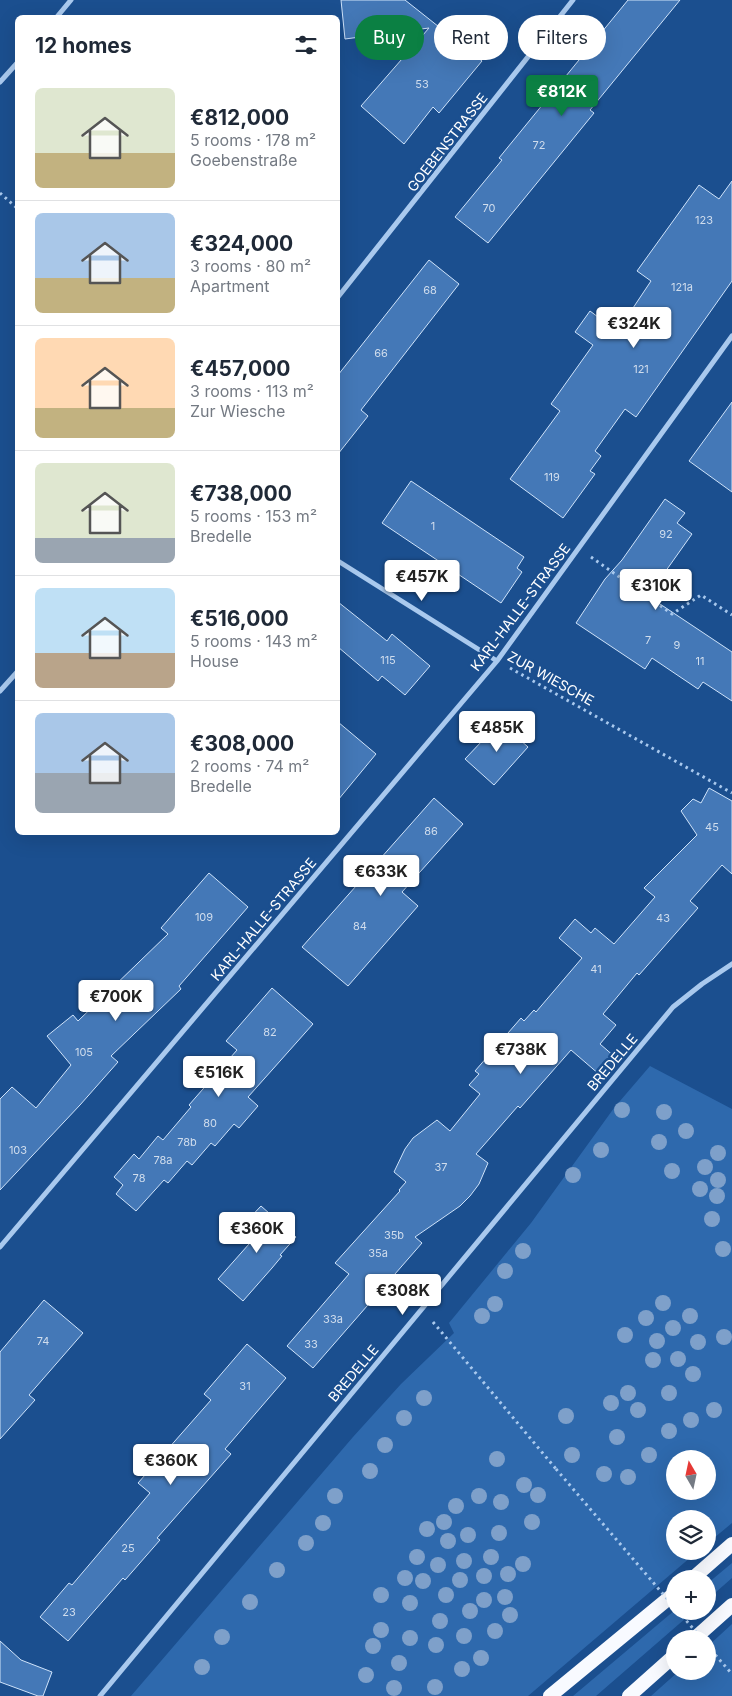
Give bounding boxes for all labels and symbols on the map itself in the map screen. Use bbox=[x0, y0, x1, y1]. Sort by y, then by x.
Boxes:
pin: €812K bbox=[527, 74, 597, 117]
house number: 53 bbox=[415, 77, 429, 91]
street label: GOEBENSTRASSE bbox=[403, 89, 491, 195]
house number: 72 bbox=[533, 138, 545, 152]
house number: 70 bbox=[483, 201, 496, 215]
house number: 123 bbox=[695, 213, 713, 227]
house number: 121a bbox=[671, 280, 693, 294]
house number: 68 bbox=[423, 283, 437, 297]
pin: €324K bbox=[599, 306, 669, 349]
house number: 66 bbox=[374, 346, 388, 360]
house number: 121 bbox=[633, 362, 649, 376]
house number: 119 bbox=[544, 470, 560, 484]
house number: 1 bbox=[431, 519, 435, 533]
house number: 92 bbox=[659, 527, 673, 541]
street label: KARL-HALLE-STRASSE bbox=[467, 540, 573, 674]
pin: €457K bbox=[387, 560, 457, 602]
pin: €310K bbox=[621, 568, 691, 611]
house number: 7 bbox=[645, 633, 651, 647]
house number: 9 bbox=[674, 638, 681, 652]
street label: ZUR WIESCHE bbox=[505, 647, 597, 709]
house number: 115 bbox=[380, 653, 396, 667]
house number: 11 bbox=[696, 654, 704, 668]
pin: €485K bbox=[462, 710, 532, 753]
house number: 45 bbox=[705, 820, 719, 834]
house number: 86 bbox=[424, 824, 438, 838]
street label: KARL-HALLE-STRASSE bbox=[207, 854, 319, 984]
pin: €633K bbox=[346, 854, 416, 897]
house number: 109 bbox=[195, 910, 213, 924]
house number: 43 bbox=[656, 911, 670, 925]
house number: 84 bbox=[353, 919, 367, 933]
house number: 41 bbox=[590, 962, 602, 976]
pin: €700K bbox=[81, 980, 151, 1022]
house number: 82 bbox=[263, 1025, 277, 1039]
street label: BREDELLE bbox=[583, 1030, 641, 1094]
pin: €738K bbox=[486, 1032, 556, 1075]
house number: 105 bbox=[75, 1045, 93, 1059]
pin: €516K bbox=[184, 1056, 254, 1098]
house number: 80 bbox=[203, 1116, 217, 1130]
house number: 78b bbox=[177, 1135, 197, 1149]
house number: 103 bbox=[9, 1143, 27, 1157]
house number: 78a bbox=[153, 1153, 173, 1167]
house number: 37 bbox=[434, 1160, 448, 1174]
house number: 78 bbox=[133, 1171, 146, 1185]
pin: €360K bbox=[222, 1212, 292, 1254]
house number: 35b bbox=[384, 1228, 404, 1242]
house number: 35a bbox=[368, 1246, 388, 1260]
pin: €308K bbox=[368, 1274, 438, 1316]
house number: 33a bbox=[323, 1312, 343, 1326]
house number: 74 bbox=[37, 1334, 49, 1348]
house number: 33 bbox=[304, 1337, 318, 1351]
street label: BREDELLE bbox=[324, 1341, 382, 1405]
house number: 31 bbox=[239, 1379, 251, 1393]
pin: €360K bbox=[136, 1444, 206, 1486]
north arrow bbox=[666, 1450, 716, 1500]
house number: 25 bbox=[121, 1541, 135, 1555]
house number: 23 bbox=[62, 1605, 76, 1619]

